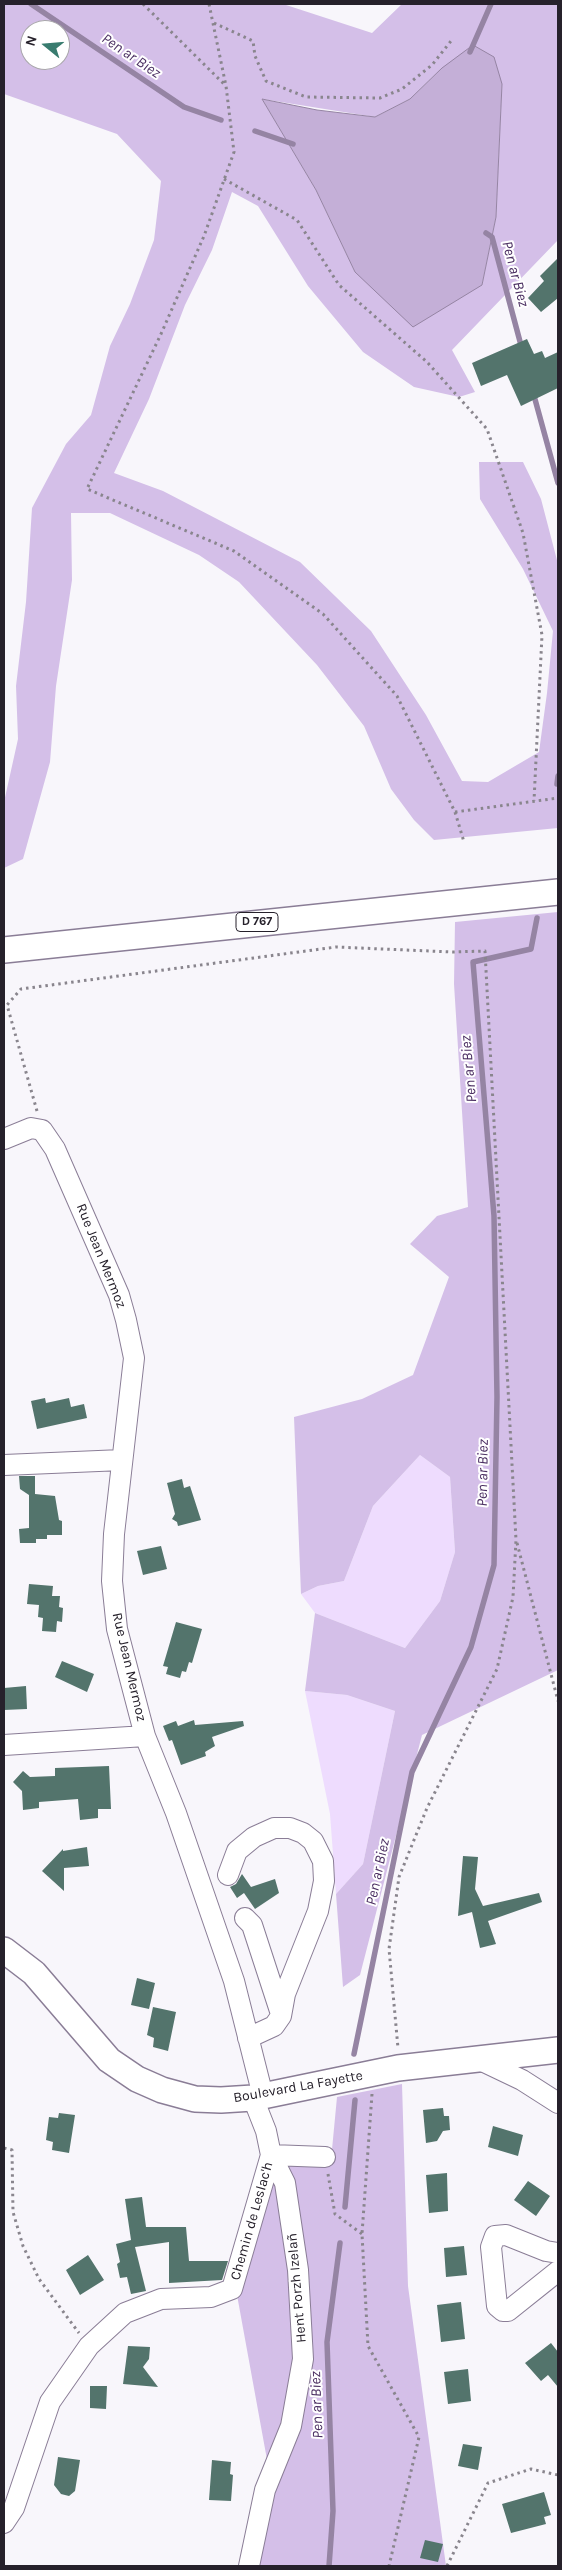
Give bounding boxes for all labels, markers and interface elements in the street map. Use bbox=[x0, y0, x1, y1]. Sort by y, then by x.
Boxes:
north arrow bbox=[20, 20, 70, 70]
water label: Pen ar Biez bbox=[98, 30, 164, 82]
text: N bbox=[22, 33, 41, 48]
water label: Pen ar Biez bbox=[498, 239, 532, 309]
road number: D 767 bbox=[236, 912, 278, 932]
water label: Pen ar Biez bbox=[457, 1035, 481, 1103]
street label: Rue Jean Mermoz bbox=[72, 1201, 130, 1311]
water label: Pen ar Biez bbox=[473, 1439, 493, 1507]
street label: Rue Jean Mermoz bbox=[108, 1611, 150, 1723]
water label: Pen ar Biez bbox=[362, 1837, 394, 1907]
street label: Boulevard La Fayette bbox=[232, 2067, 364, 2107]
street label: Chemin de Leslac'h bbox=[227, 2160, 277, 2282]
street label: Hent Porzh Izelañ bbox=[284, 2232, 310, 2344]
water label: Pen ar Biez bbox=[307, 2371, 327, 2439]

